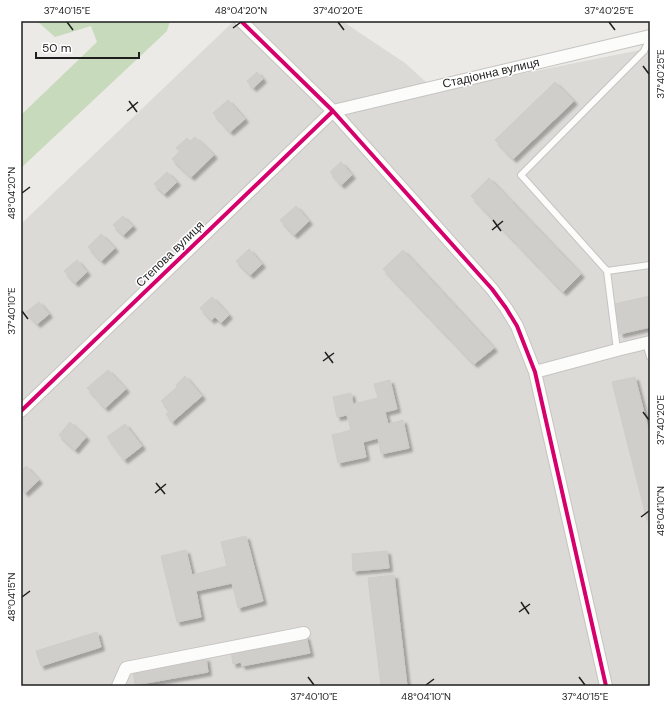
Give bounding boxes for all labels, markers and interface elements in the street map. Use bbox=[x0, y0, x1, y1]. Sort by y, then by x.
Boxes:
text: 37°40'15"E bbox=[44, 4, 91, 17]
text: 48°04'20"N bbox=[215, 4, 267, 17]
text: 37°40'20"E bbox=[313, 4, 363, 17]
text: 37°40'25"E bbox=[584, 4, 634, 17]
scale bar bbox=[36, 34, 139, 60]
text: 50 m bbox=[42, 40, 71, 56]
text: 37°40'25"E bbox=[654, 49, 667, 99]
street label: Стадіонна вулиця bbox=[441, 54, 541, 92]
text: 48°04'20"N bbox=[5, 167, 18, 219]
street label: Степова вулиця bbox=[132, 217, 208, 291]
text: 37°40'10"E bbox=[5, 287, 18, 335]
text: 37°40'20"E bbox=[654, 395, 667, 445]
text: 48°04'10"N bbox=[654, 486, 667, 536]
text: 48°04'15"N bbox=[5, 572, 18, 621]
text: 37°40'10"E bbox=[290, 690, 338, 703]
text: 48°04'10"N bbox=[401, 690, 451, 703]
text: 37°40'15"E bbox=[562, 690, 609, 703]

